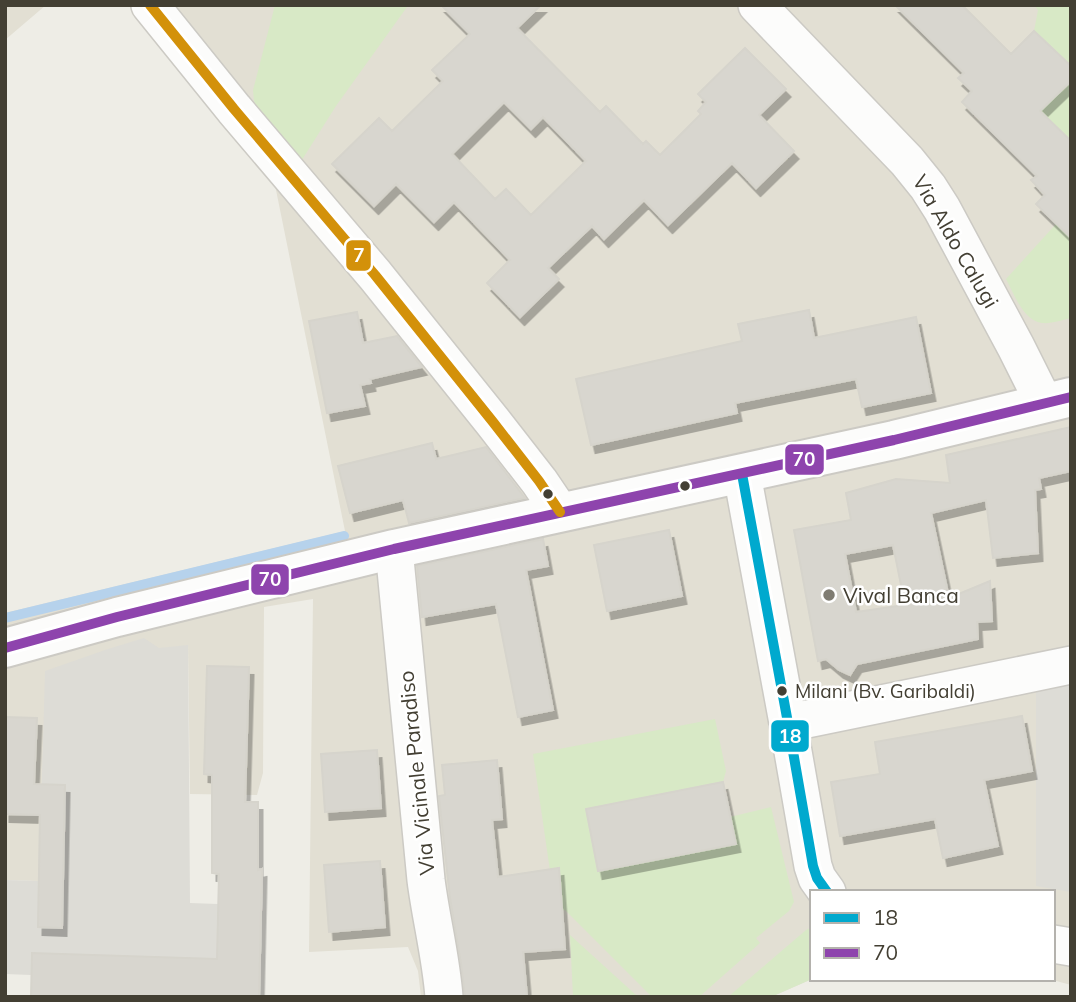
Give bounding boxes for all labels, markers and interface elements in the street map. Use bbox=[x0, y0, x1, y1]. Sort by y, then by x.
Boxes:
street label: Via Aldo Calugi bbox=[907, 170, 1005, 312]
line badge: 7 bbox=[345, 239, 372, 272]
text: 7 bbox=[353, 243, 365, 267]
line badge: 70 bbox=[784, 443, 825, 476]
text: 70 bbox=[793, 447, 815, 471]
unlabelled marker bbox=[678, 479, 692, 493]
unlabelled marker bbox=[541, 487, 555, 501]
line badge: 70 bbox=[250, 563, 290, 596]
text: 70 bbox=[259, 567, 281, 591]
place label: Vival Banca bbox=[843, 582, 959, 608]
marker: Vival Banca bbox=[821, 587, 837, 603]
street label: Via Vicinale Paradiso bbox=[392, 669, 440, 877]
place label: Milani (Bv. Garibaldi) bbox=[795, 679, 976, 703]
marker: Milani (Bv. Garibaldi) bbox=[775, 684, 789, 698]
line badge: 18 bbox=[770, 719, 810, 753]
text: 18 bbox=[779, 724, 801, 748]
legend bbox=[810, 890, 1055, 981]
text: 18 bbox=[873, 904, 898, 930]
text: 70 bbox=[873, 939, 898, 965]

